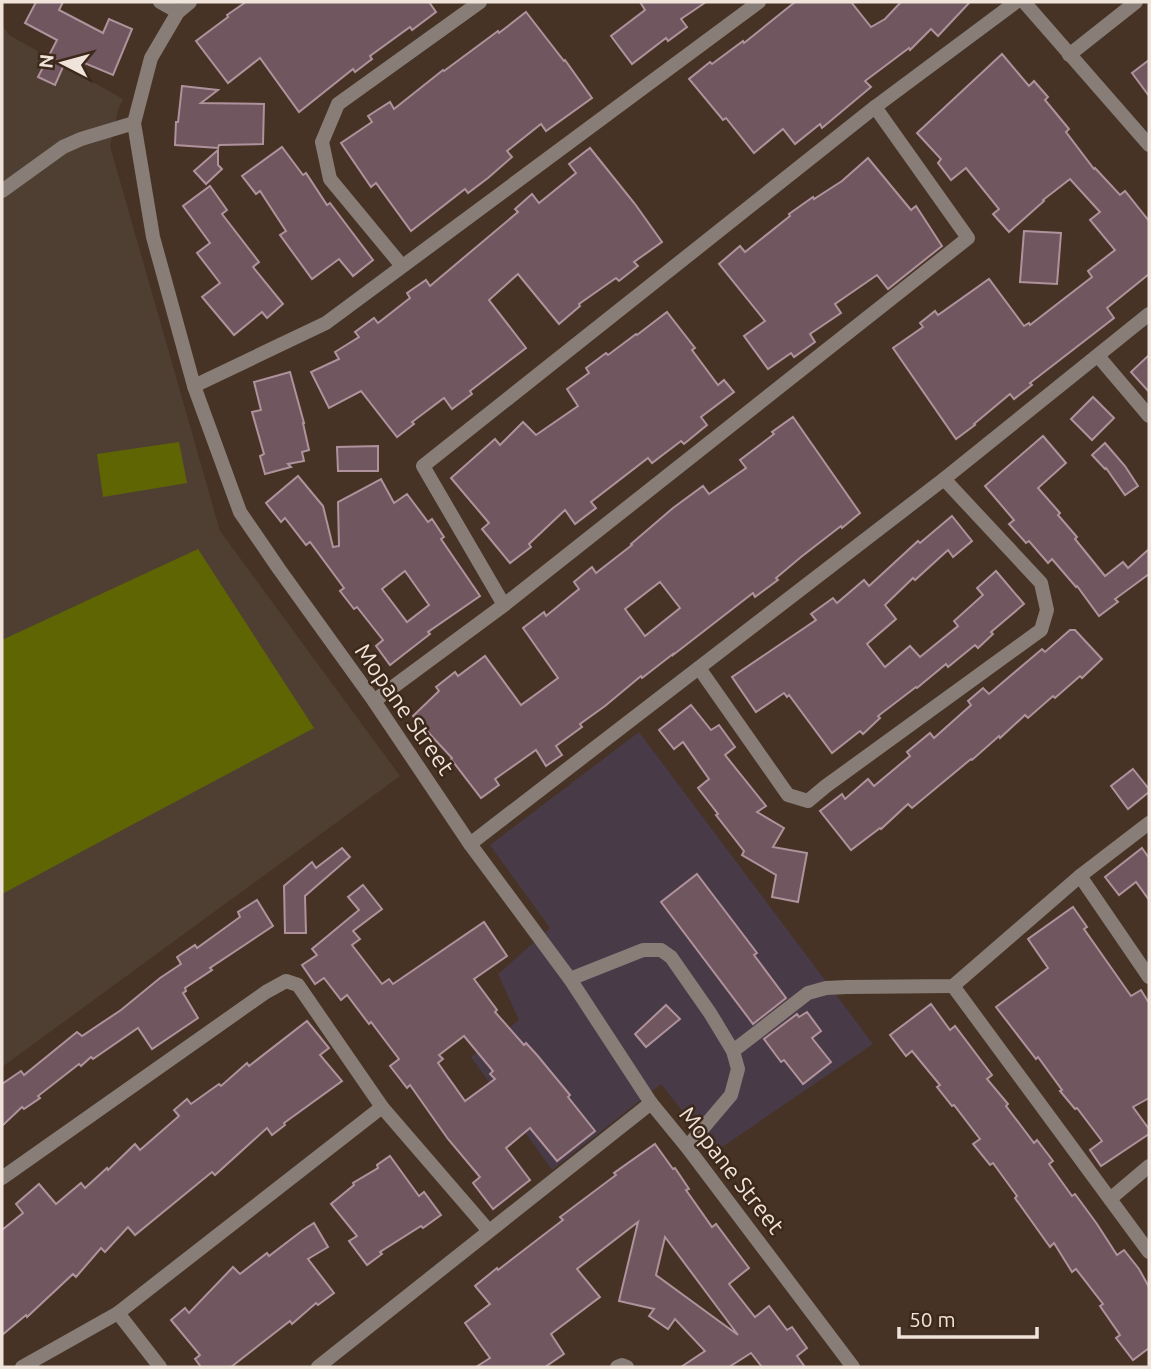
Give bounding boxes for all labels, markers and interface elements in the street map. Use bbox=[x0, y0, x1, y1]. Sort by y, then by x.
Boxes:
north arrow bbox=[28, 28, 98, 98]
text: N bbox=[34, 53, 58, 69]
street label: Mopane Street bbox=[351, 639, 459, 779]
street label: Mopane Street bbox=[675, 1102, 789, 1238]
scale bar bbox=[899, 1296, 1037, 1340]
text: 50 m bbox=[909, 1307, 956, 1331]

